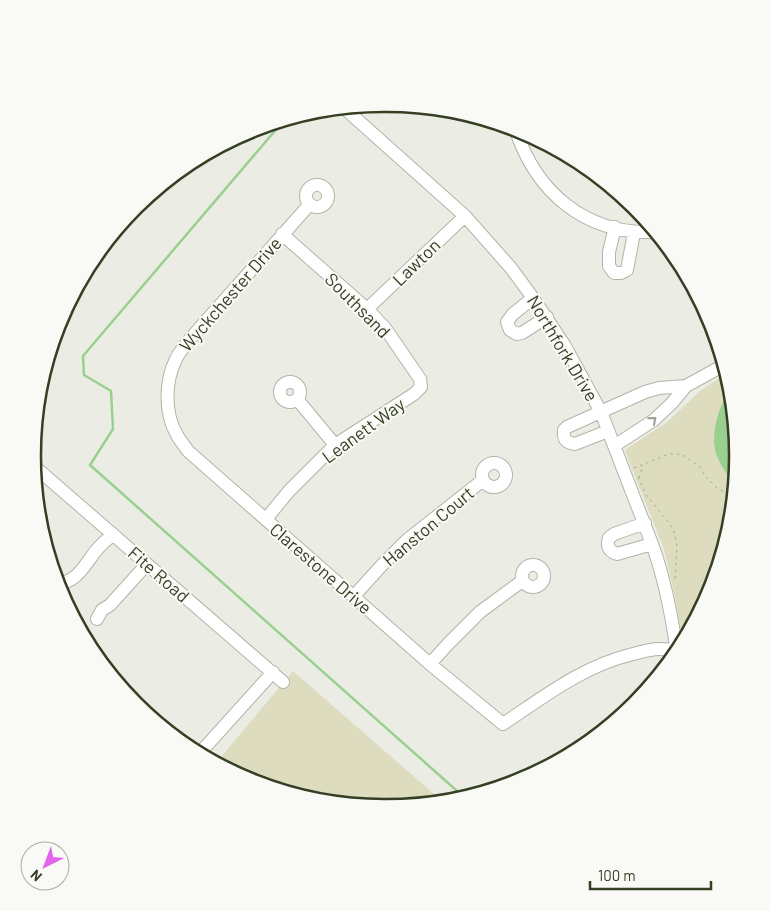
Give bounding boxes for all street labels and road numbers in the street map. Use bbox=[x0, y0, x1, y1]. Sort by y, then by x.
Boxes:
street label: Wyckchester Drive bbox=[174, 232, 286, 356]
street label: Lawton bbox=[387, 234, 445, 290]
street label: Southsand bbox=[321, 268, 395, 342]
street label: Northfork Drive bbox=[523, 291, 603, 405]
street label: Leanett Way bbox=[317, 393, 409, 467]
street label: Hanston Court bbox=[378, 481, 478, 571]
street label: Clarestone Drive bbox=[266, 518, 376, 618]
street label: Fite Road bbox=[124, 541, 194, 607]

